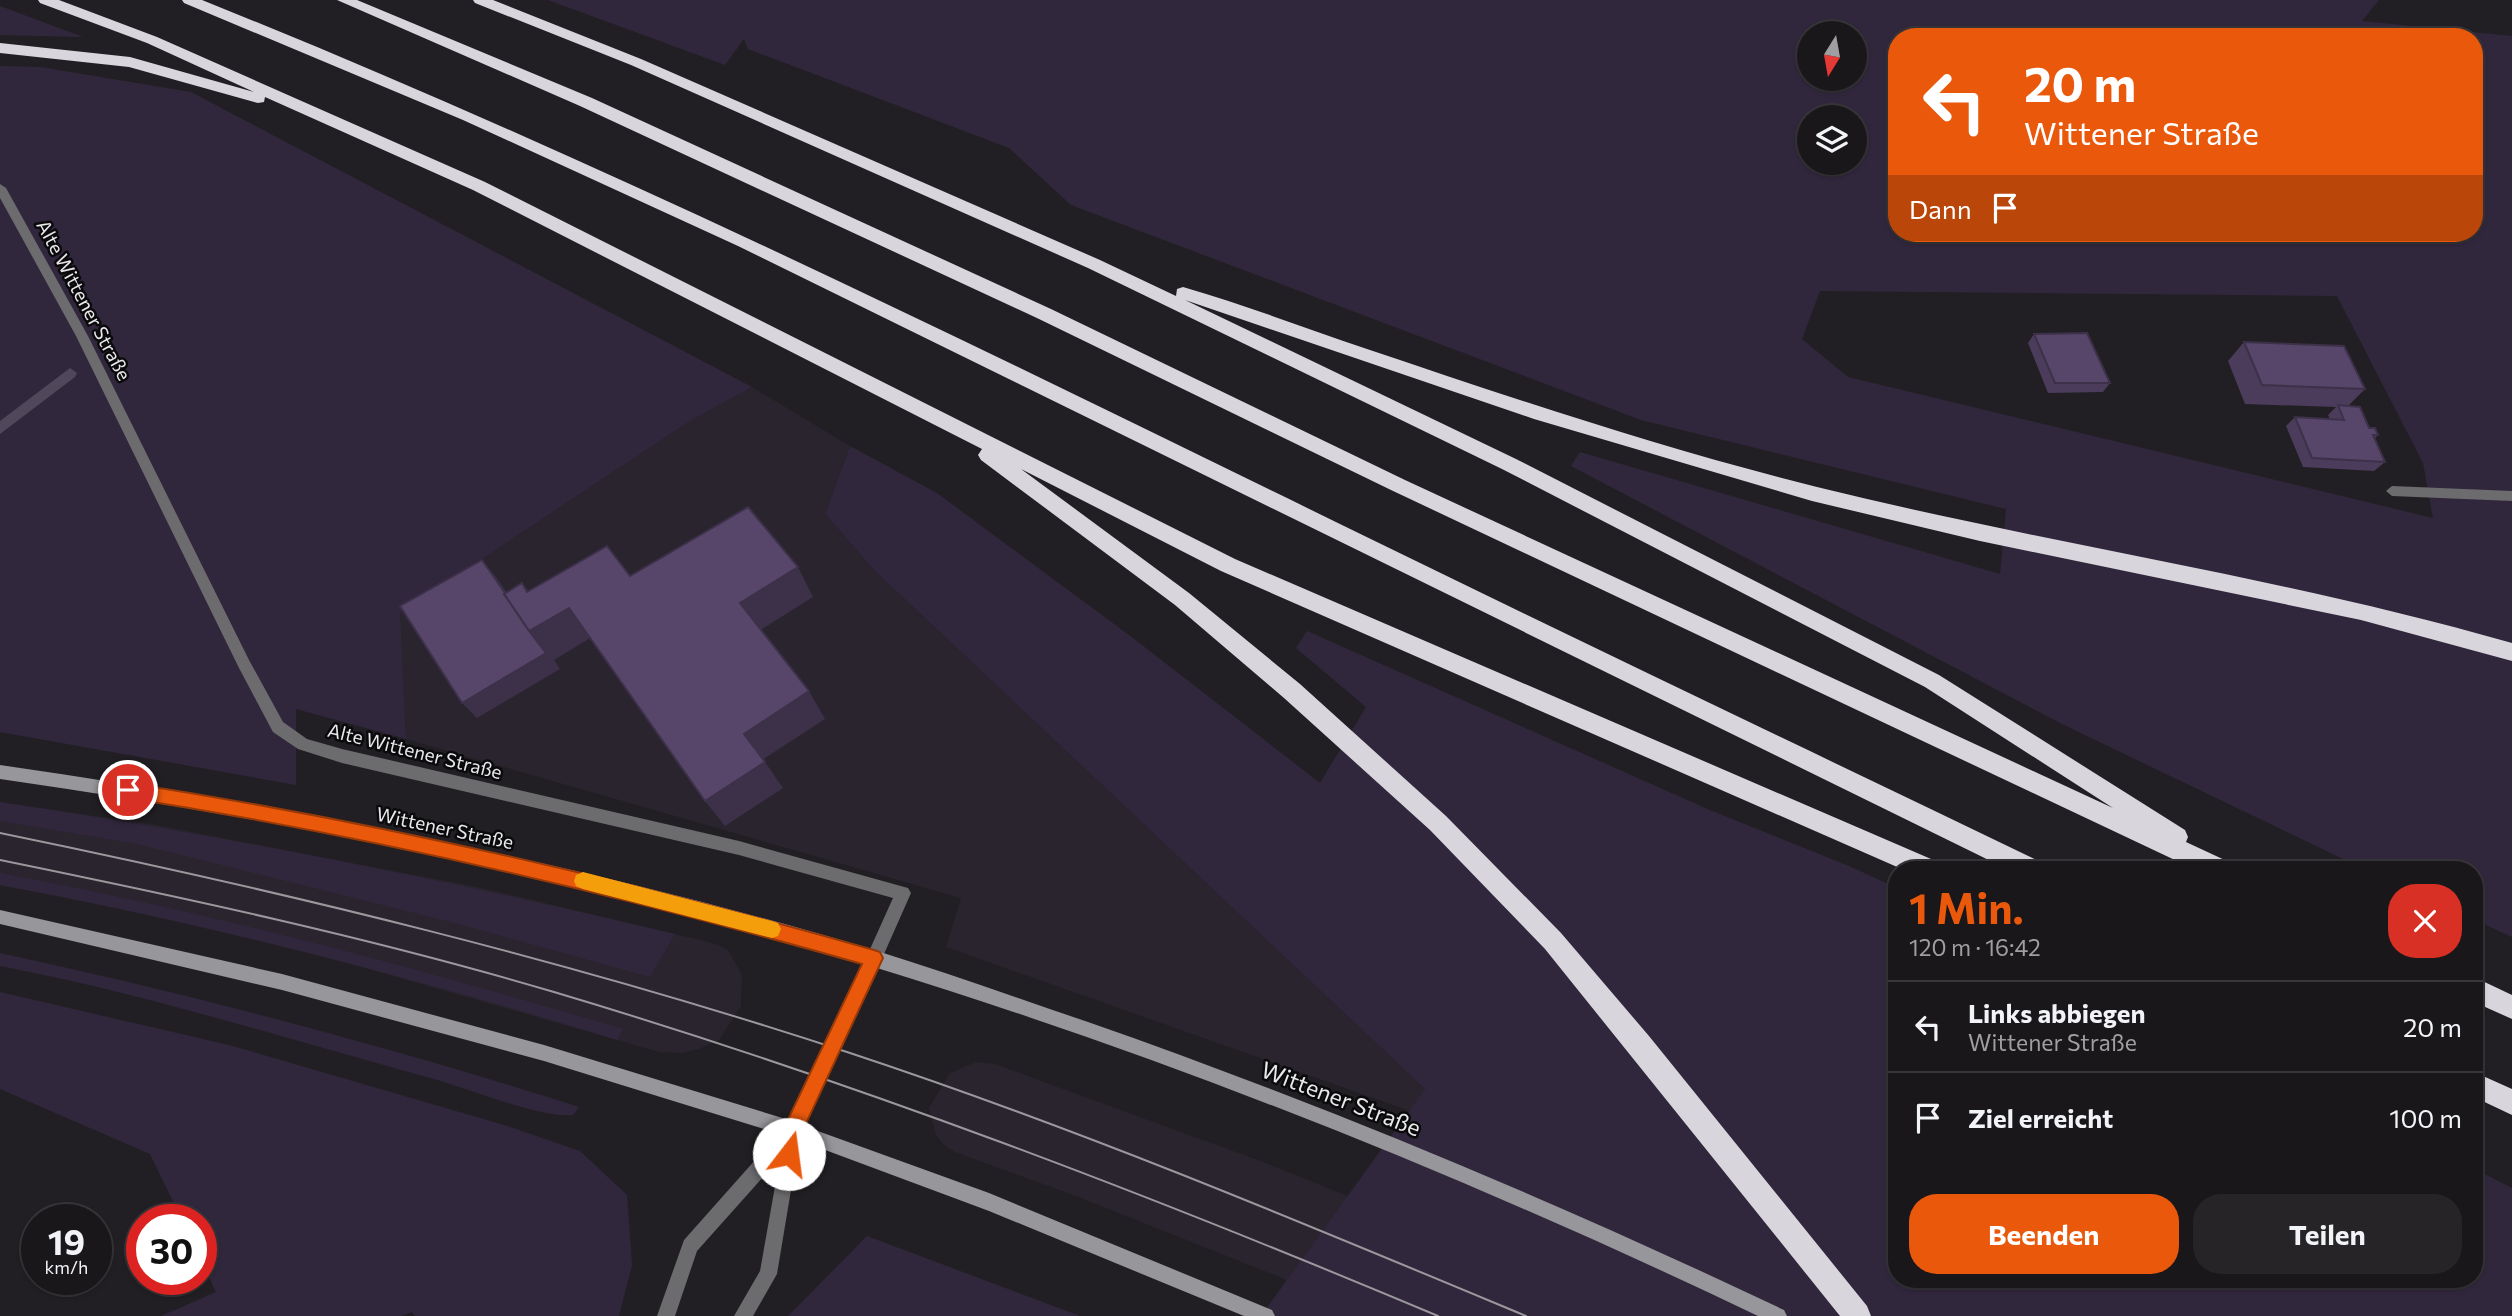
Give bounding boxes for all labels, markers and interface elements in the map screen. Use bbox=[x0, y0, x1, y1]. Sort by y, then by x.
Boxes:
north arrow bbox=[1797, 21, 1867, 91]
map controls bbox=[1797, 21, 1867, 175]
text: 20 m bbox=[2024, 52, 2136, 112]
icon: left bbox=[1909, 56, 2000, 147]
button: layers bbox=[1797, 105, 1867, 175]
text: Wittener Straße bbox=[2024, 112, 2259, 152]
icon: arrive bbox=[1986, 189, 2024, 227]
text: Dann bbox=[1909, 193, 1972, 224]
street label: Alte Wittener Straße bbox=[32, 215, 137, 384]
street label: Alte Wittener Straße bbox=[326, 718, 505, 783]
pin bbox=[98, 760, 158, 820]
icon: arrive bbox=[109, 771, 147, 809]
street label: Wittener Straße bbox=[374, 802, 516, 853]
text: 1 Min. bbox=[1909, 881, 2024, 933]
button: close bbox=[2388, 884, 2462, 958]
text: 120 m · 16:42 bbox=[1909, 933, 2041, 961]
text: Links abbiegen bbox=[1968, 997, 2146, 1028]
icon: left bbox=[1909, 1008, 1947, 1046]
text: 20 m bbox=[2403, 1011, 2462, 1042]
text: Wittener Straße bbox=[1968, 1028, 2137, 1056]
street label: Wittener Straße bbox=[1258, 1055, 1425, 1141]
icon: arrive bbox=[1909, 1099, 1947, 1137]
text: Ziel erreicht bbox=[1968, 1102, 2113, 1133]
text: 100 m bbox=[2389, 1102, 2462, 1133]
position arrow bbox=[752, 1117, 826, 1191]
button: Beenden bbox=[1909, 1194, 2179, 1274]
button: Teilen bbox=[2193, 1194, 2462, 1274]
speed limit sign: 30 bbox=[126, 1204, 217, 1295]
text: 19 bbox=[48, 1219, 85, 1262]
text: km/h bbox=[45, 1256, 88, 1278]

